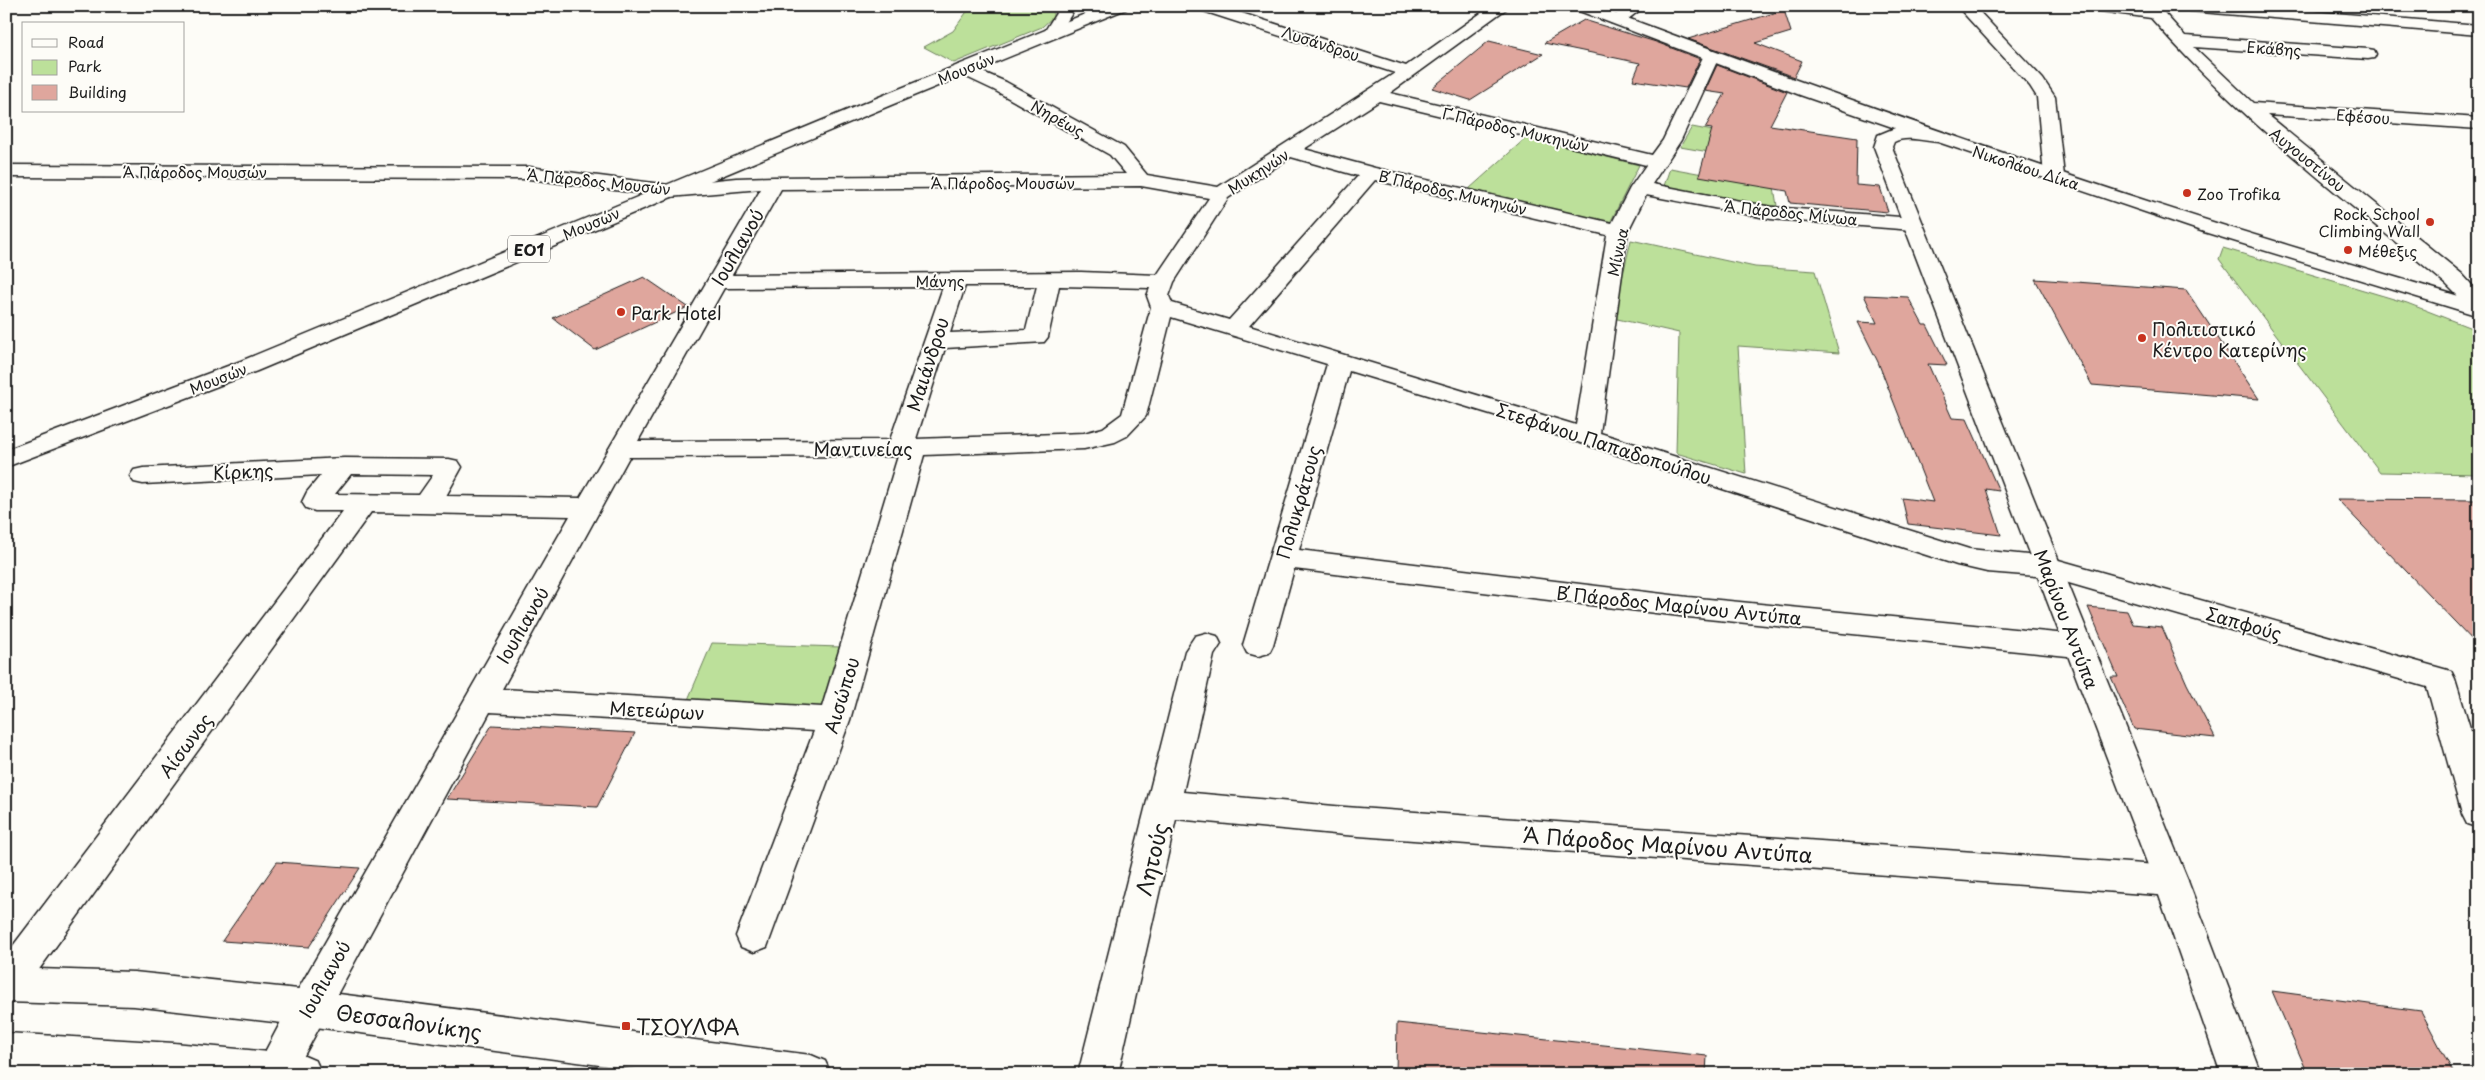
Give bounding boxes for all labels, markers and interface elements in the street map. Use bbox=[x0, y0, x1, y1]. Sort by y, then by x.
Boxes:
street label: Λυσάνδρου bbox=[1279, 20, 1363, 66]
legend bbox=[22, 22, 185, 112]
text: Road bbox=[68, 30, 104, 53]
street label: Εκάβης bbox=[2246, 35, 2302, 61]
street label: Μουσών bbox=[934, 46, 998, 90]
text: Park bbox=[68, 54, 102, 77]
text: Building bbox=[68, 80, 127, 103]
street label: Νηρέως bbox=[1027, 94, 1089, 142]
street label: Γ΄ Πάροδος Μυκηνών bbox=[1440, 101, 1592, 157]
street label: Εφέσου bbox=[2335, 103, 2391, 129]
street label: Αυγουστίνου bbox=[2265, 121, 2351, 197]
street label: Νικολάου Δίκα bbox=[1970, 139, 2082, 195]
street label: Μυκηνών bbox=[1223, 142, 1293, 200]
street label: Α΄ Πάροδος Μουσών bbox=[123, 160, 267, 183]
street label: Α΄ Πάροδος Μουσών bbox=[526, 162, 672, 200]
street label: Β΄ Πάροδος Μυκηνών bbox=[1377, 164, 1529, 220]
street label: Α΄ Πάροδος Μουσών bbox=[931, 171, 1075, 194]
place label: Zoo Trofika bbox=[2197, 182, 2281, 205]
marker: Zoo Trofika bbox=[2181, 187, 2193, 199]
street label: Α΄ Πάροδος Μίνωα bbox=[1723, 194, 1859, 230]
street label: Μουσών bbox=[559, 201, 623, 245]
place label: Rock School Climbing Wall bbox=[2319, 202, 2420, 242]
street label: Ιουλιανού bbox=[704, 203, 770, 291]
marker: Rock School Climbing Wall bbox=[2424, 216, 2436, 228]
street label: Μίνωα bbox=[1601, 225, 1633, 278]
road number: ΕΟ1 bbox=[508, 235, 550, 262]
place label: Μέθεξις bbox=[2358, 239, 2417, 262]
marker: Μέθεξις bbox=[2342, 244, 2354, 256]
street label: Μάνης bbox=[915, 269, 965, 292]
place label: Park Hotel bbox=[631, 299, 722, 326]
marker: Park Hotel bbox=[615, 306, 627, 318]
street label: Μαιάνδρου bbox=[899, 313, 955, 415]
place label: Πολιτιστικό Κέντρο Κατερίνης bbox=[2152, 315, 2307, 363]
marker: Πολιτιστικό Κέντρο Κατερίνης bbox=[2136, 332, 2148, 344]
street label: Μουσών bbox=[186, 356, 250, 400]
street label: Στεφάνου Παπαδοπούλου bbox=[1493, 395, 1715, 491]
street label: Μαντινείας bbox=[813, 435, 913, 462]
street label: Πολυκράτους bbox=[1269, 442, 1327, 562]
street label: Κίρκης bbox=[212, 456, 274, 486]
street label: Μαρίνου Αντύπα bbox=[2028, 545, 2106, 693]
street label: Β΄ Πάροδος Μαρίνου Αντύπα bbox=[1555, 579, 1803, 631]
street label: Ιουλιανού bbox=[489, 581, 555, 669]
street label: Σαπφούς bbox=[2203, 599, 2285, 647]
street label: Αισώπου bbox=[817, 653, 865, 737]
street label: Μετεώρων bbox=[609, 694, 705, 726]
street label: Αίσωνος bbox=[152, 707, 218, 783]
street label: Α΄ Πάροδος Μαρίνου Αντύπα bbox=[1522, 818, 1814, 870]
street label: Λητούς bbox=[1127, 819, 1175, 899]
street label: Ιουλιανού bbox=[292, 935, 356, 1023]
street label: Θεσσαλονίκης bbox=[334, 995, 484, 1047]
place label: ΤΣΟΥΛΦΑ bbox=[636, 1010, 740, 1042]
marker: ΤΣΟΥΛΦΑ bbox=[620, 1020, 632, 1032]

